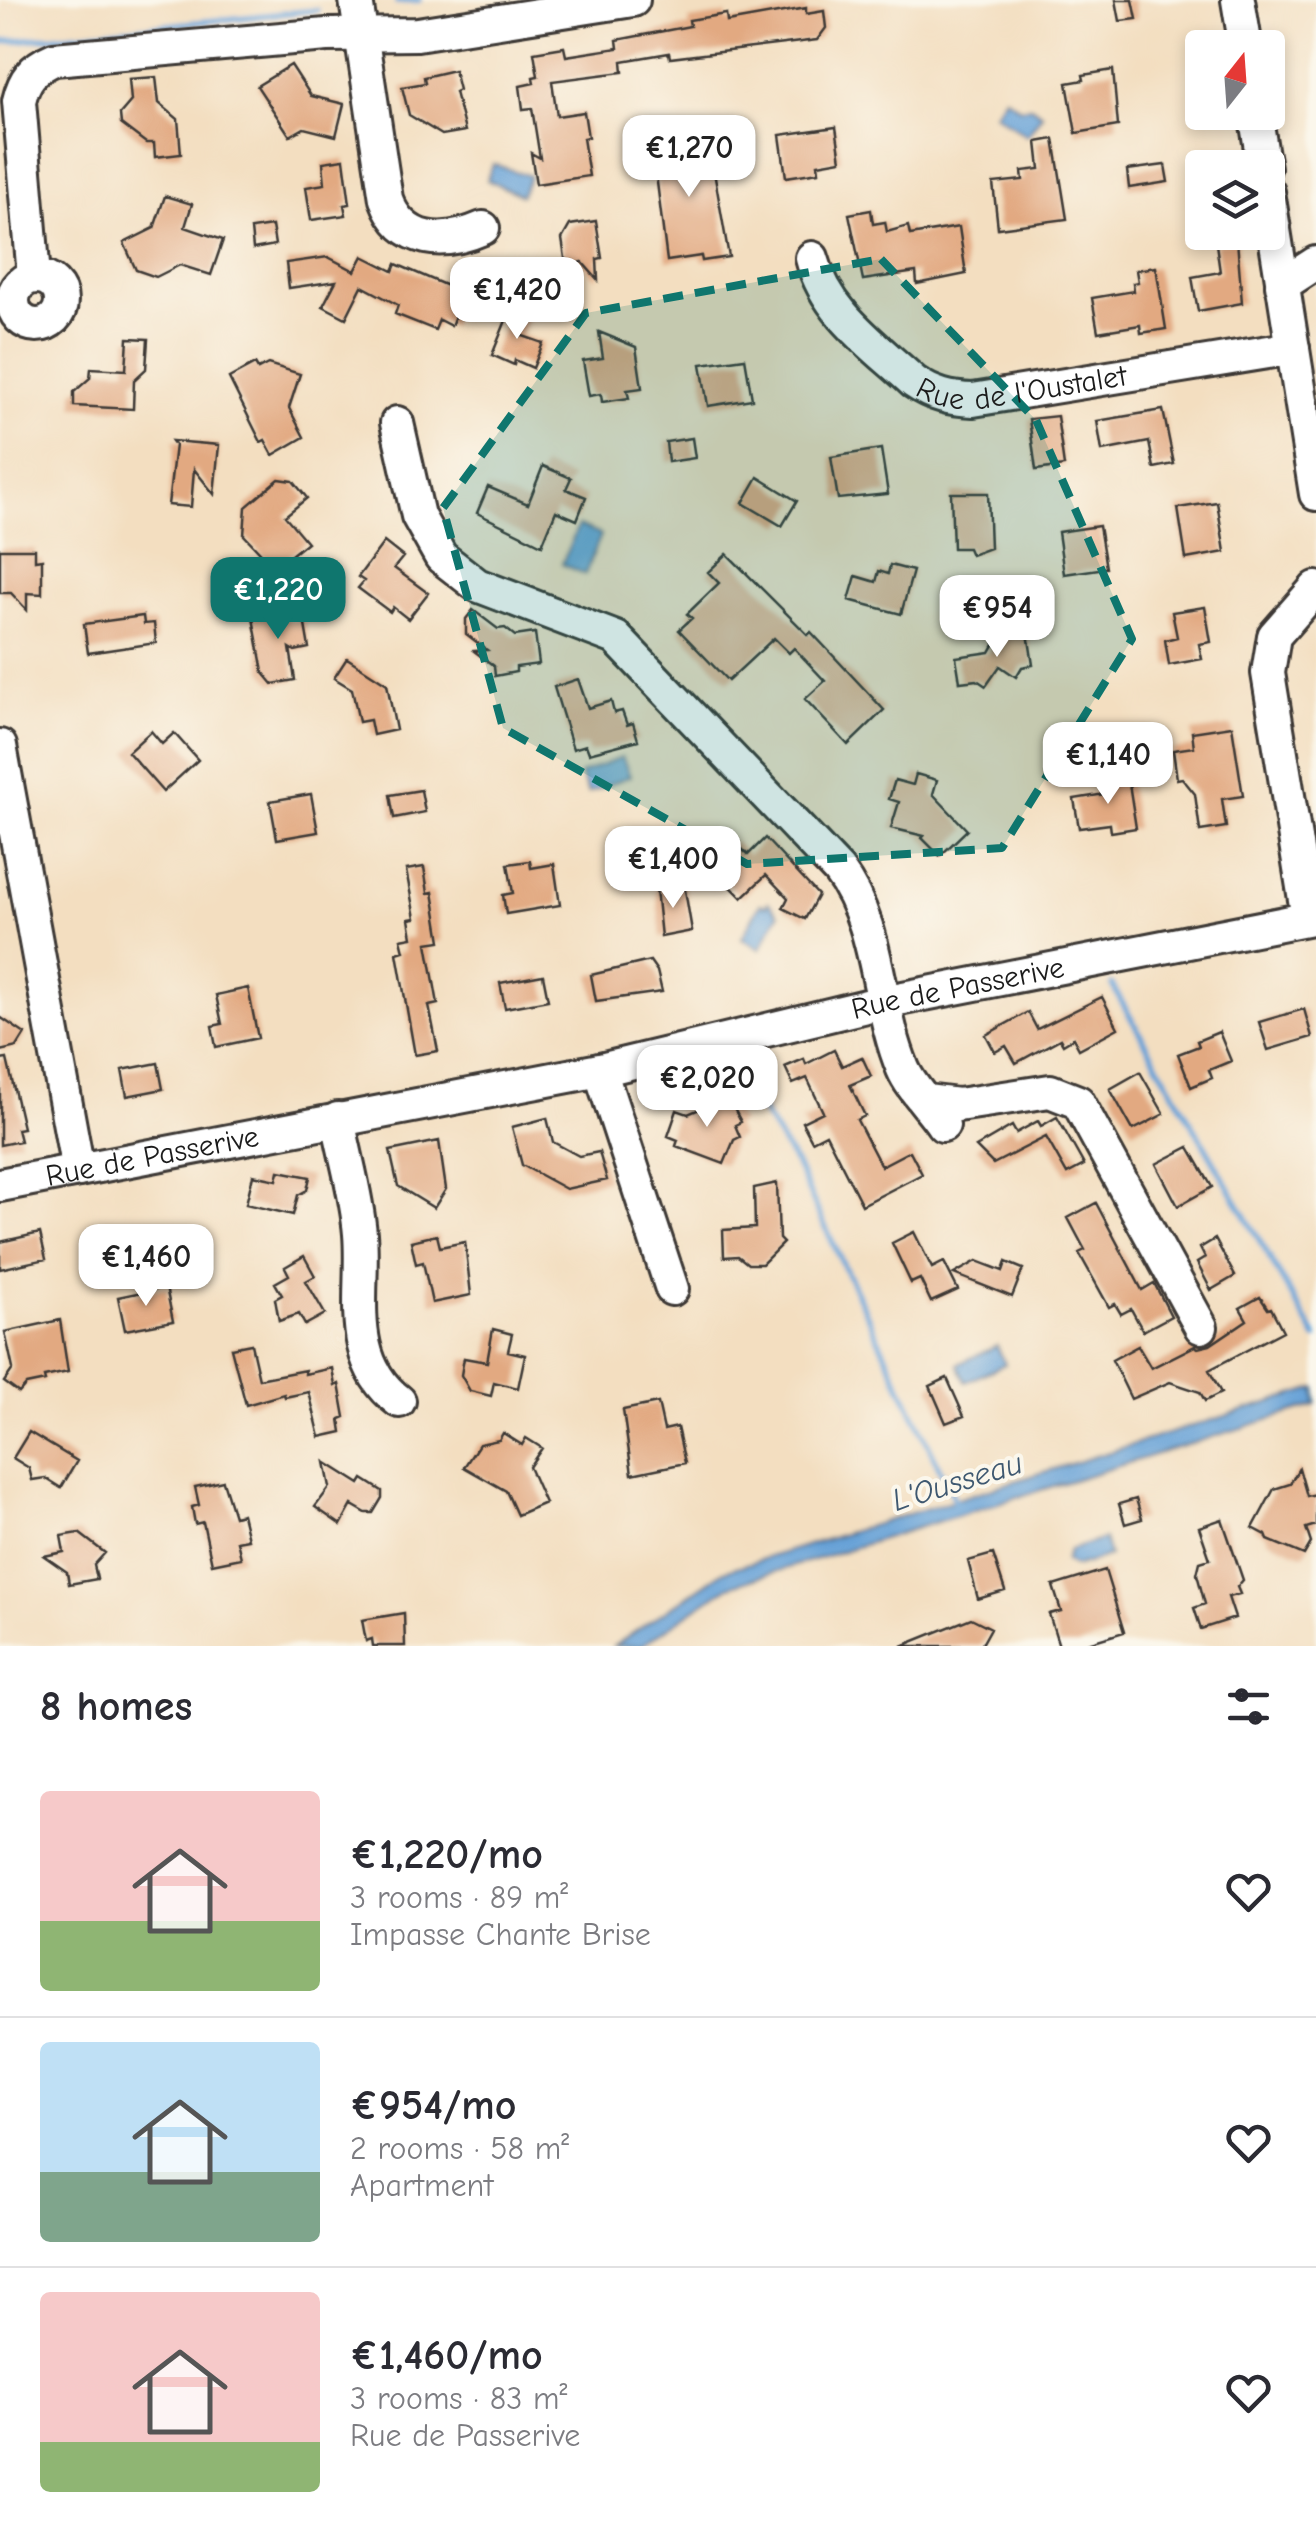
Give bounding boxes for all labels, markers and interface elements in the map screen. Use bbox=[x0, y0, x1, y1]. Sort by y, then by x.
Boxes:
north arrow bbox=[1185, 30, 1285, 130]
map controls bbox=[1185, 30, 1285, 250]
pin: €1,270 bbox=[608, 115, 770, 200]
text: €1,270 bbox=[644, 129, 734, 166]
button: layers bbox=[1185, 150, 1285, 250]
pin: €1,420 bbox=[436, 257, 598, 342]
text: €1,420 bbox=[472, 271, 562, 308]
street label: Rue de l'Oustalet bbox=[911, 358, 1131, 418]
pin: €1,220 bbox=[197, 557, 359, 642]
text: €1,220 bbox=[233, 571, 323, 608]
pin: €954 bbox=[938, 575, 1056, 660]
text: €954 bbox=[962, 589, 1032, 626]
pin: €1,140 bbox=[1027, 722, 1189, 807]
text: €1,140 bbox=[1065, 736, 1151, 773]
pin: €1,400 bbox=[592, 826, 754, 911]
text: €1,400 bbox=[627, 840, 719, 877]
street label: Rue de Passerive bbox=[848, 950, 1067, 1027]
pin: €2,020 bbox=[626, 1045, 788, 1130]
text: €2,020 bbox=[659, 1059, 755, 1096]
street label: Rue de Passerive bbox=[43, 1119, 262, 1194]
pin: €1,460 bbox=[65, 1224, 227, 1309]
text: €1,460 bbox=[101, 1238, 191, 1275]
water label: L'Ousseau bbox=[888, 1444, 1027, 1519]
icon: filters bbox=[1221, 1679, 1276, 1734]
text: 8 homes bbox=[40, 1682, 192, 1731]
text: €1,220/mo bbox=[350, 1830, 543, 1879]
icon: home bbox=[120, 1831, 240, 1951]
icon: heart bbox=[1221, 1864, 1276, 1919]
text: 3 rooms · 89 m² bbox=[350, 1879, 568, 1916]
text: Impasse Chante Brise bbox=[350, 1916, 651, 1953]
text: €954/mo bbox=[350, 2081, 516, 2130]
icon: home bbox=[120, 2082, 240, 2202]
icon: heart bbox=[1221, 2115, 1276, 2170]
text: 2 rooms · 58 m² bbox=[350, 2130, 569, 2167]
text: Apartment bbox=[350, 2167, 493, 2204]
text: €1,460/mo bbox=[350, 2331, 543, 2380]
icon: home bbox=[120, 2332, 240, 2452]
icon: heart bbox=[1221, 2365, 1276, 2420]
text: 3 rooms · 83 m² bbox=[350, 2380, 567, 2417]
text: Rue de Passerive bbox=[350, 2417, 580, 2454]

